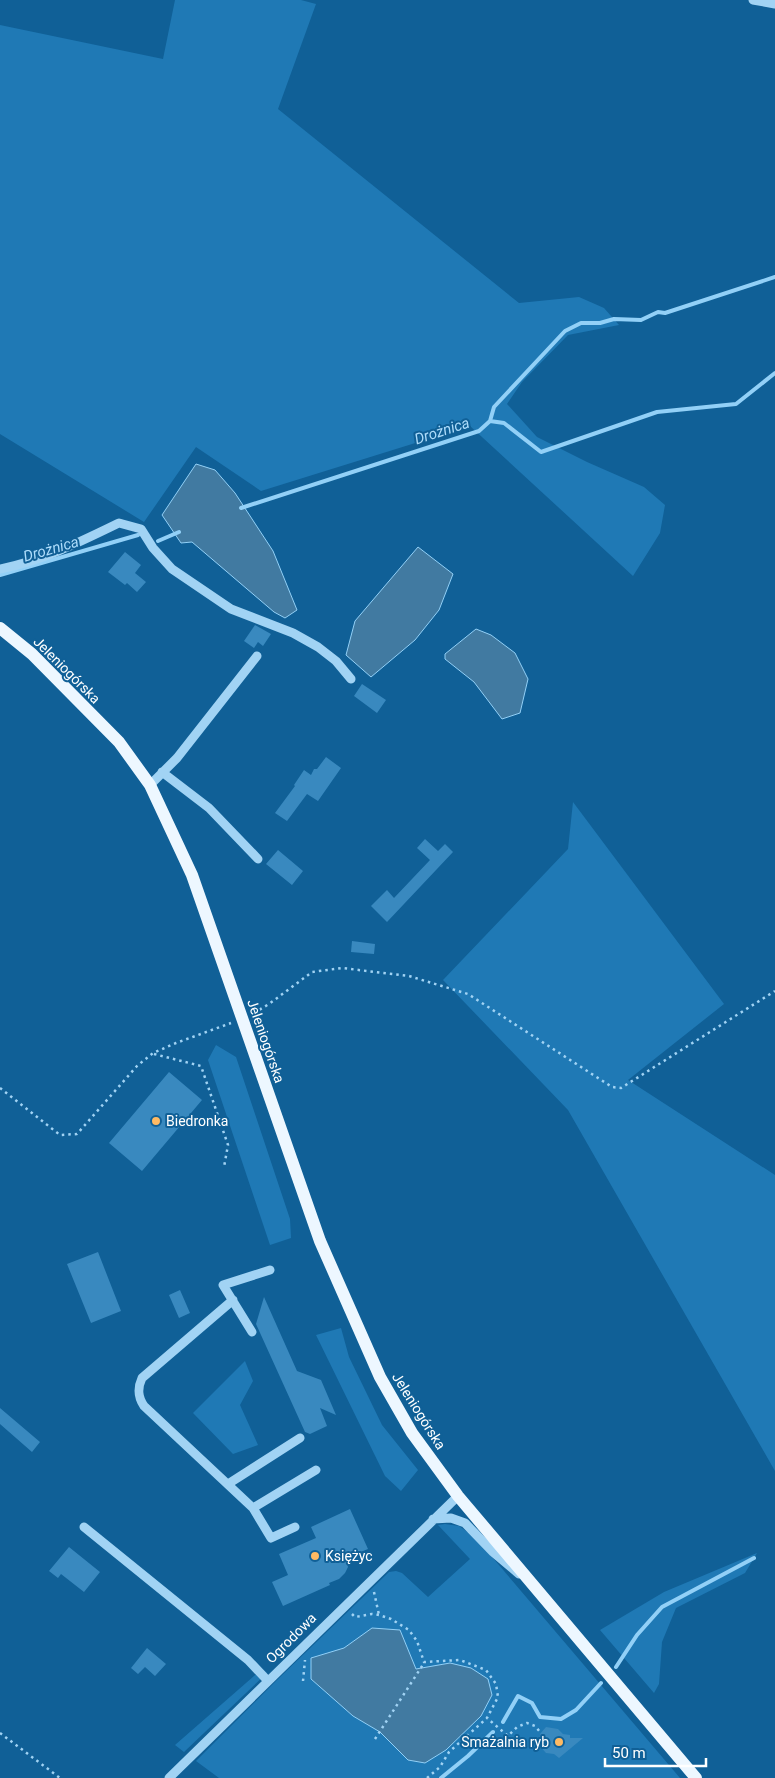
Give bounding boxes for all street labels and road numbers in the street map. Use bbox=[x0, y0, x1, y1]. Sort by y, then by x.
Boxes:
street label: Jeleniogórska bbox=[30, 633, 104, 707]
street label: Jeleniogórska bbox=[244, 997, 288, 1085]
street label: Jeleniogórska bbox=[389, 1370, 449, 1452]
street label: Ogrodowa bbox=[263, 1610, 319, 1666]

